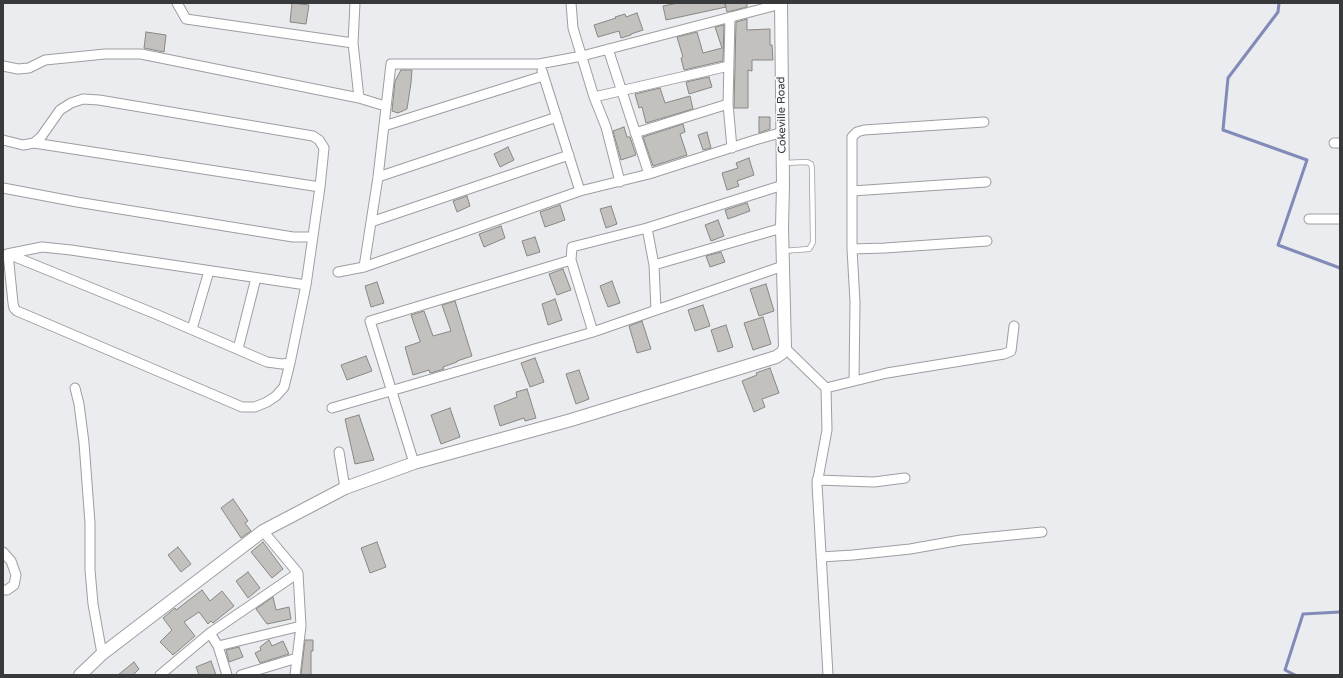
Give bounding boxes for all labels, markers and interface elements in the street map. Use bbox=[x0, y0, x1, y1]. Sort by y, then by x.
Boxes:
street label: Cokeville Road bbox=[775, 76, 789, 154]

